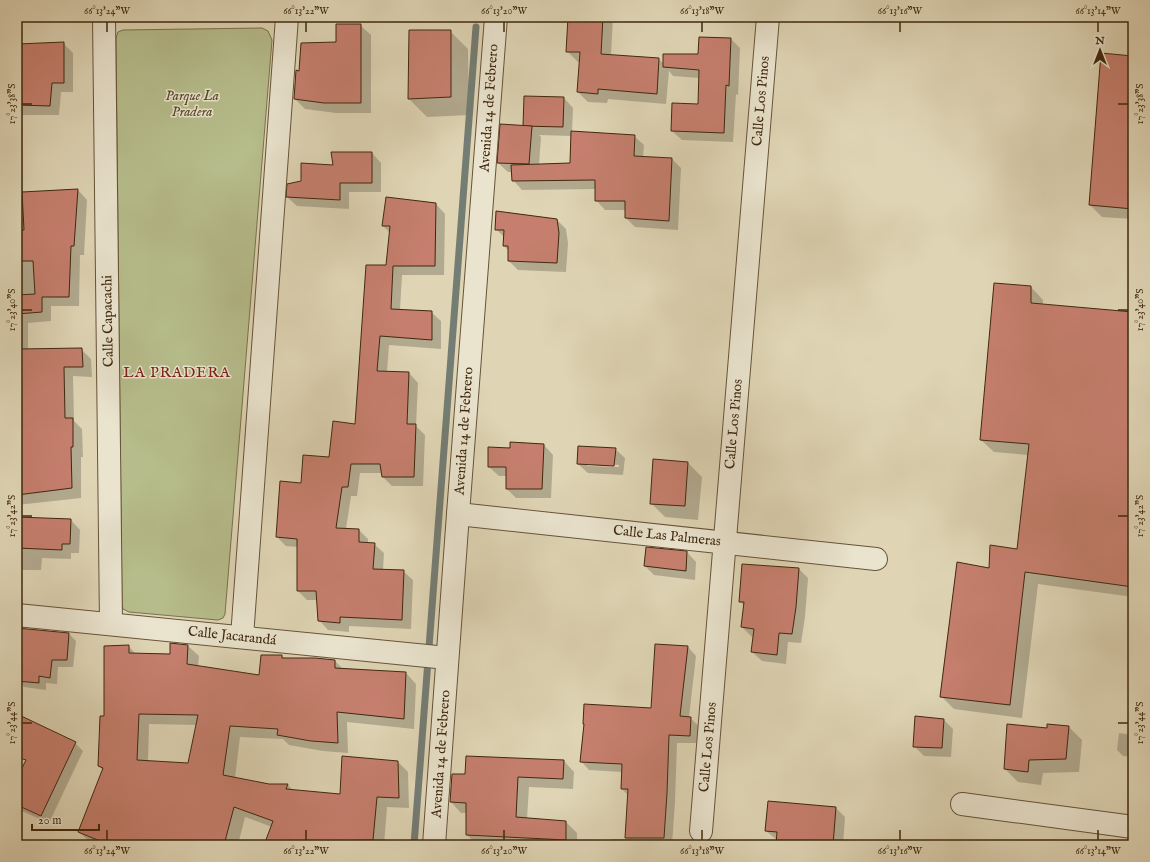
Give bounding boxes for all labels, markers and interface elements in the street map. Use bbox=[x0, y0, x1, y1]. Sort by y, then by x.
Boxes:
text: 66°13'24"W bbox=[84, 5, 130, 18]
text: 66°13'22"W bbox=[283, 5, 329, 18]
text: 66°13'20"W bbox=[481, 5, 527, 18]
text: 66°13'18"W bbox=[680, 5, 724, 18]
text: 66°13'16"W bbox=[878, 5, 923, 18]
text: 66°13'14"W bbox=[1076, 5, 1121, 18]
north arrow bbox=[1080, 30, 1120, 70]
text: N bbox=[1094, 34, 1105, 48]
street label: Avenida 14 de Febrero bbox=[475, 43, 502, 174]
street label: Calle Los Pinos bbox=[748, 55, 774, 147]
text: 17°23'38"S bbox=[6, 84, 19, 124]
text: 17°23'38"S bbox=[1134, 84, 1147, 124]
park label: Parque La Pradera bbox=[165, 87, 219, 121]
street label: Calle Capacachi bbox=[98, 275, 118, 367]
text: 17°23'40"S bbox=[6, 289, 19, 331]
text: 17°23'40"S bbox=[1134, 289, 1147, 331]
district label: LA PRADERA bbox=[123, 363, 231, 382]
street label: Avenida 14 de Febrero bbox=[450, 366, 477, 497]
street label: Calle Los Pinos bbox=[721, 378, 747, 470]
text: 17°23'42"S bbox=[6, 495, 19, 537]
text: 17°23'42"S bbox=[1134, 495, 1147, 537]
street label: Calle Las Palmeras bbox=[612, 521, 722, 551]
street label: Calle Jacarandá bbox=[187, 622, 278, 650]
street label: Avenida 14 de Febrero bbox=[427, 689, 454, 820]
street label: Calle Los Pinos bbox=[695, 701, 721, 793]
text: 17°23'44"S bbox=[6, 702, 19, 744]
text: 17°23'44"S bbox=[1134, 702, 1147, 744]
scale bar bbox=[32, 806, 99, 832]
text: 20 m bbox=[38, 813, 61, 828]
text: 66°13'24"W bbox=[84, 845, 130, 858]
text: 66°13'22"W bbox=[283, 845, 329, 858]
text: 66°13'20"W bbox=[481, 845, 527, 858]
text: 66°13'18"W bbox=[680, 845, 724, 858]
text: 66°13'16"W bbox=[878, 845, 923, 858]
text: 66°13'14"W bbox=[1076, 845, 1121, 858]

